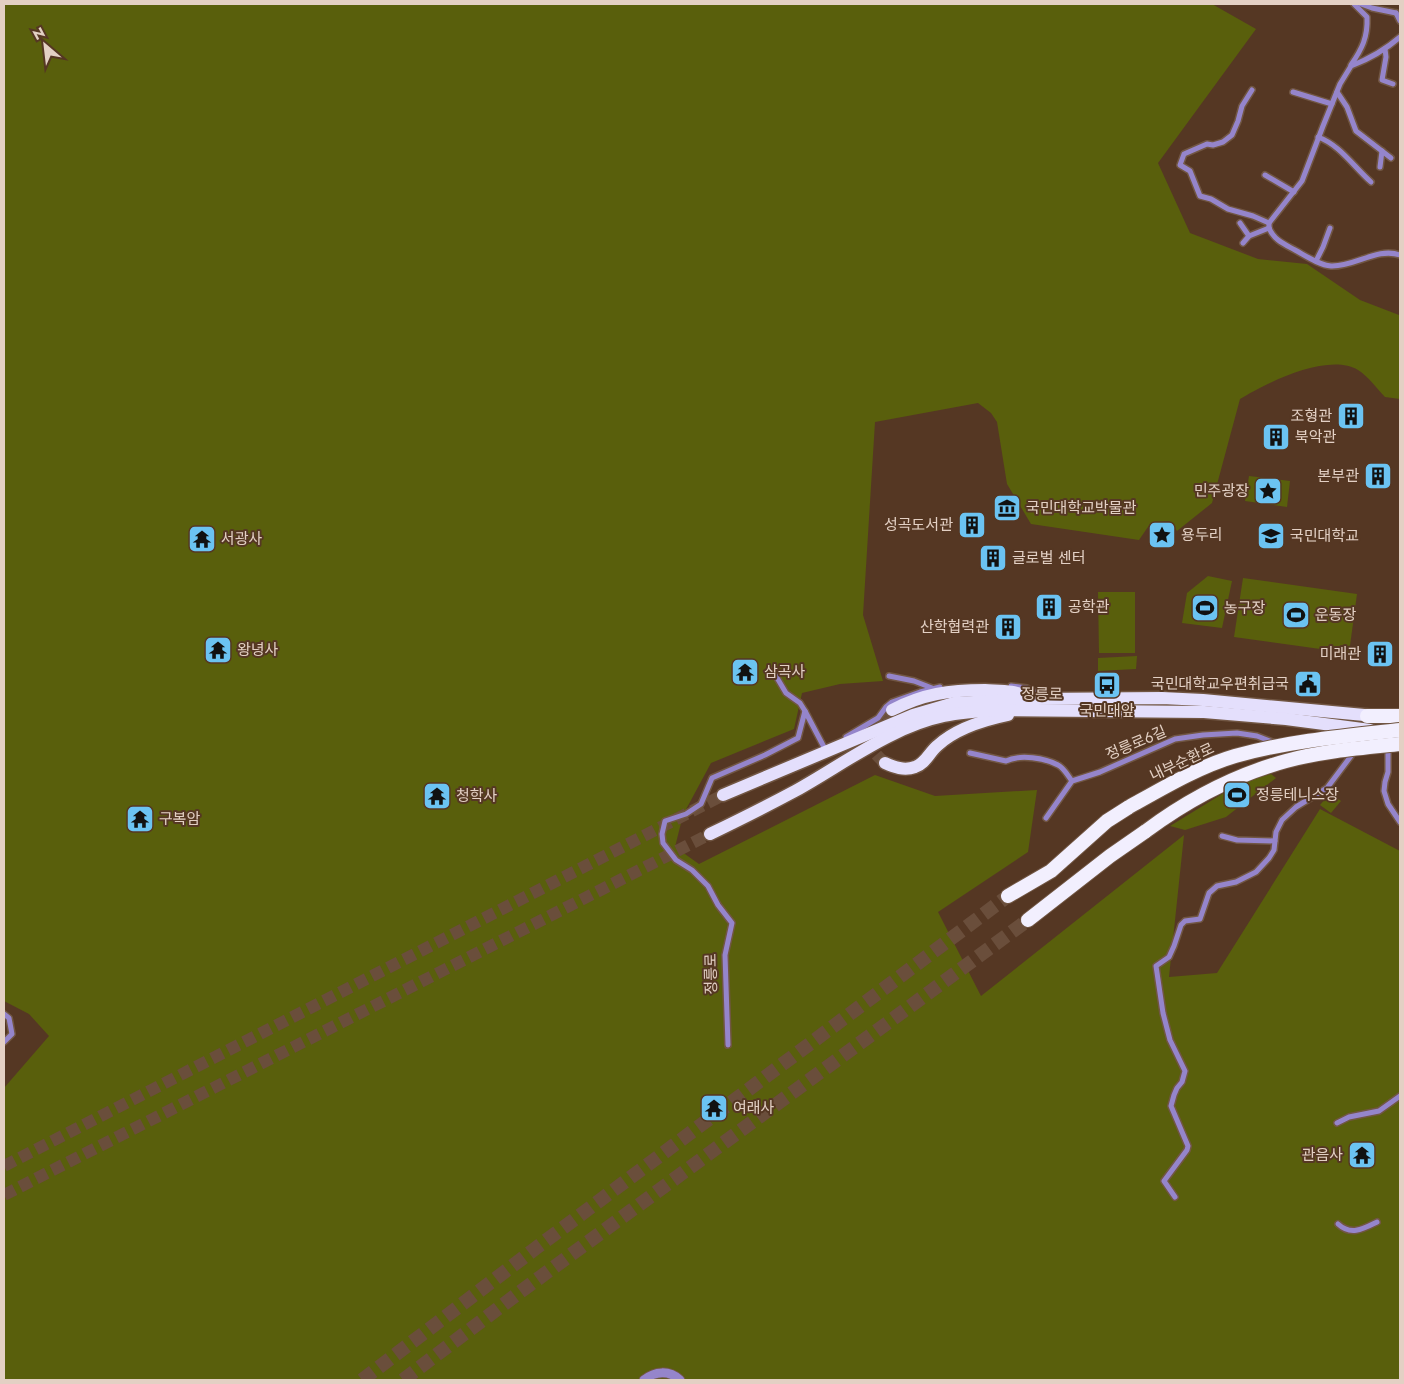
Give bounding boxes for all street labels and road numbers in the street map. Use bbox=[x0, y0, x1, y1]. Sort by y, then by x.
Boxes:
street label: 정릉로 bbox=[1021, 683, 1063, 705]
street label: 정릉로6길 bbox=[1102, 720, 1170, 766]
street label: 내부순환로 bbox=[1146, 737, 1218, 787]
street label: 정릉로 bbox=[700, 953, 722, 995]

